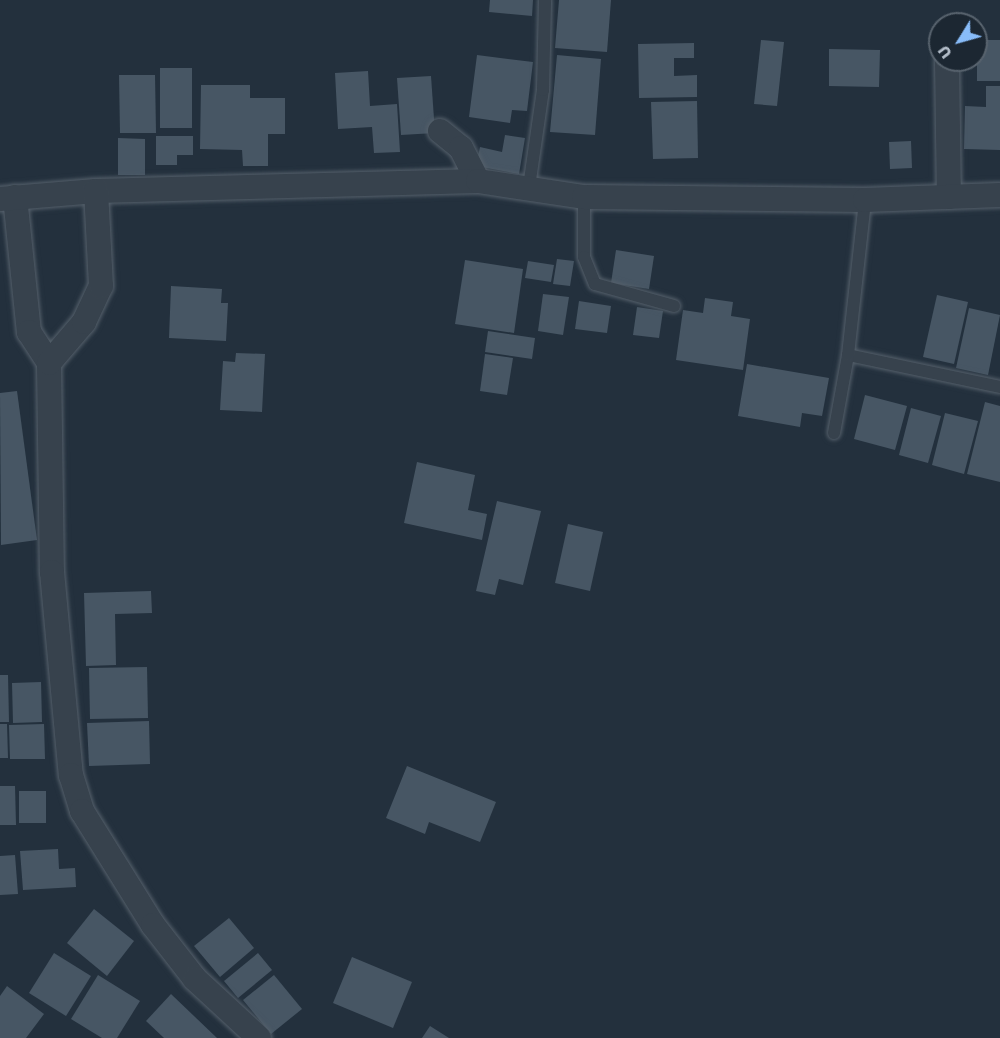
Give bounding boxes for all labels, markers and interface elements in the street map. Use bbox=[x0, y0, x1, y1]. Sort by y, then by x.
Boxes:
north arrow bbox=[928, 12, 988, 72]
text: U bbox=[932, 41, 957, 63]

